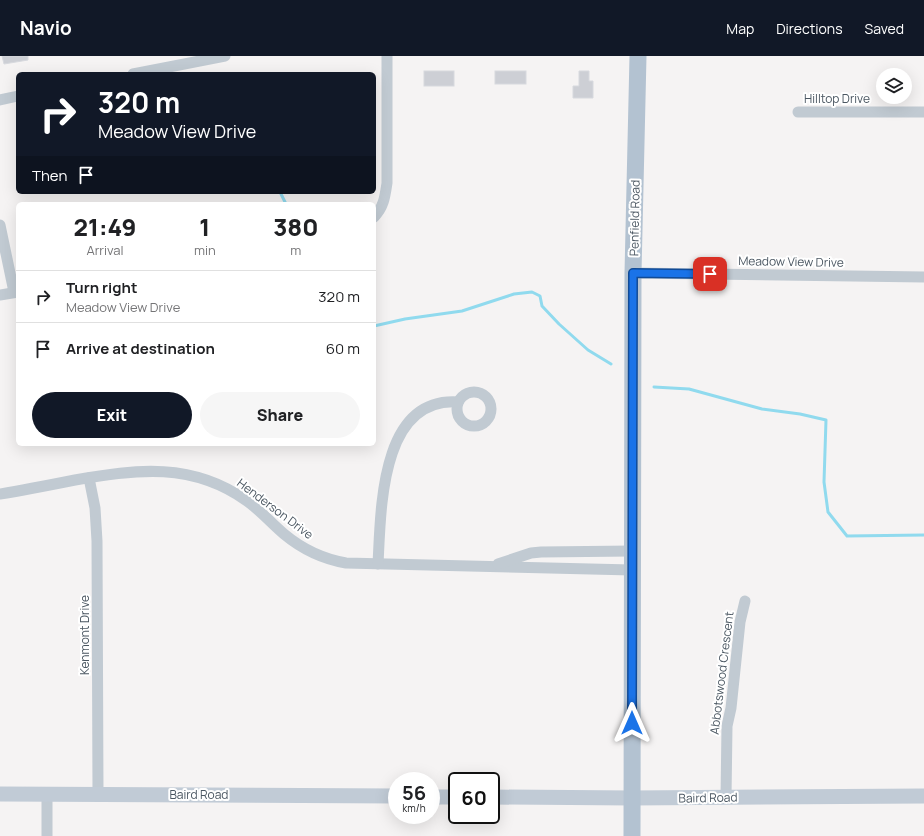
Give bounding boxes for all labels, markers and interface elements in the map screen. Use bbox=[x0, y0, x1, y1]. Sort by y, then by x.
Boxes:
text: Navio bbox=[20, 15, 72, 41]
text: Map bbox=[726, 19, 754, 38]
text: Directions bbox=[776, 19, 843, 38]
text: Saved bbox=[865, 19, 904, 38]
map controls bbox=[876, 68, 912, 104]
button: layers bbox=[876, 68, 912, 104]
text: 320 m bbox=[98, 83, 180, 121]
icon: right bbox=[32, 88, 84, 140]
street label: Hilltop Drive bbox=[804, 90, 870, 107]
text: Meadow View Drive bbox=[98, 119, 256, 143]
icon: arrive bbox=[75, 164, 97, 186]
text: Then bbox=[32, 165, 67, 186]
street label: Penfield Road bbox=[625, 180, 644, 256]
text: 21:49 bbox=[73, 210, 136, 243]
text: 1 bbox=[199, 210, 210, 243]
text: 380 bbox=[273, 210, 319, 243]
text: Arrival bbox=[86, 241, 124, 259]
text: min bbox=[194, 241, 216, 259]
text: m bbox=[290, 241, 301, 259]
street label: Meadow View Drive bbox=[738, 252, 844, 271]
pin bbox=[693, 257, 727, 291]
icon: arrive bbox=[699, 263, 721, 285]
text: Turn right bbox=[66, 277, 137, 298]
icon: right bbox=[32, 286, 54, 308]
text: 320 m bbox=[318, 286, 360, 307]
text: Meadow View Drive bbox=[66, 298, 180, 316]
icon: arrive bbox=[32, 338, 54, 360]
text: Arrive at destination bbox=[66, 338, 215, 359]
text: 60 m bbox=[326, 338, 360, 359]
button: Exit bbox=[32, 392, 192, 438]
button: Share bbox=[200, 392, 360, 438]
street label: Henderson Drive bbox=[234, 474, 317, 543]
street label: Kenmont Drive bbox=[76, 595, 93, 675]
street label: Abbotswood Crescent bbox=[706, 610, 738, 735]
position arrow bbox=[611, 702, 653, 744]
speed limit sign: 60 bbox=[448, 772, 500, 824]
text: 56 bbox=[402, 779, 426, 806]
street label: Baird Road bbox=[170, 786, 228, 803]
street label: Baird Road bbox=[678, 788, 738, 807]
text: km/h bbox=[402, 801, 426, 815]

